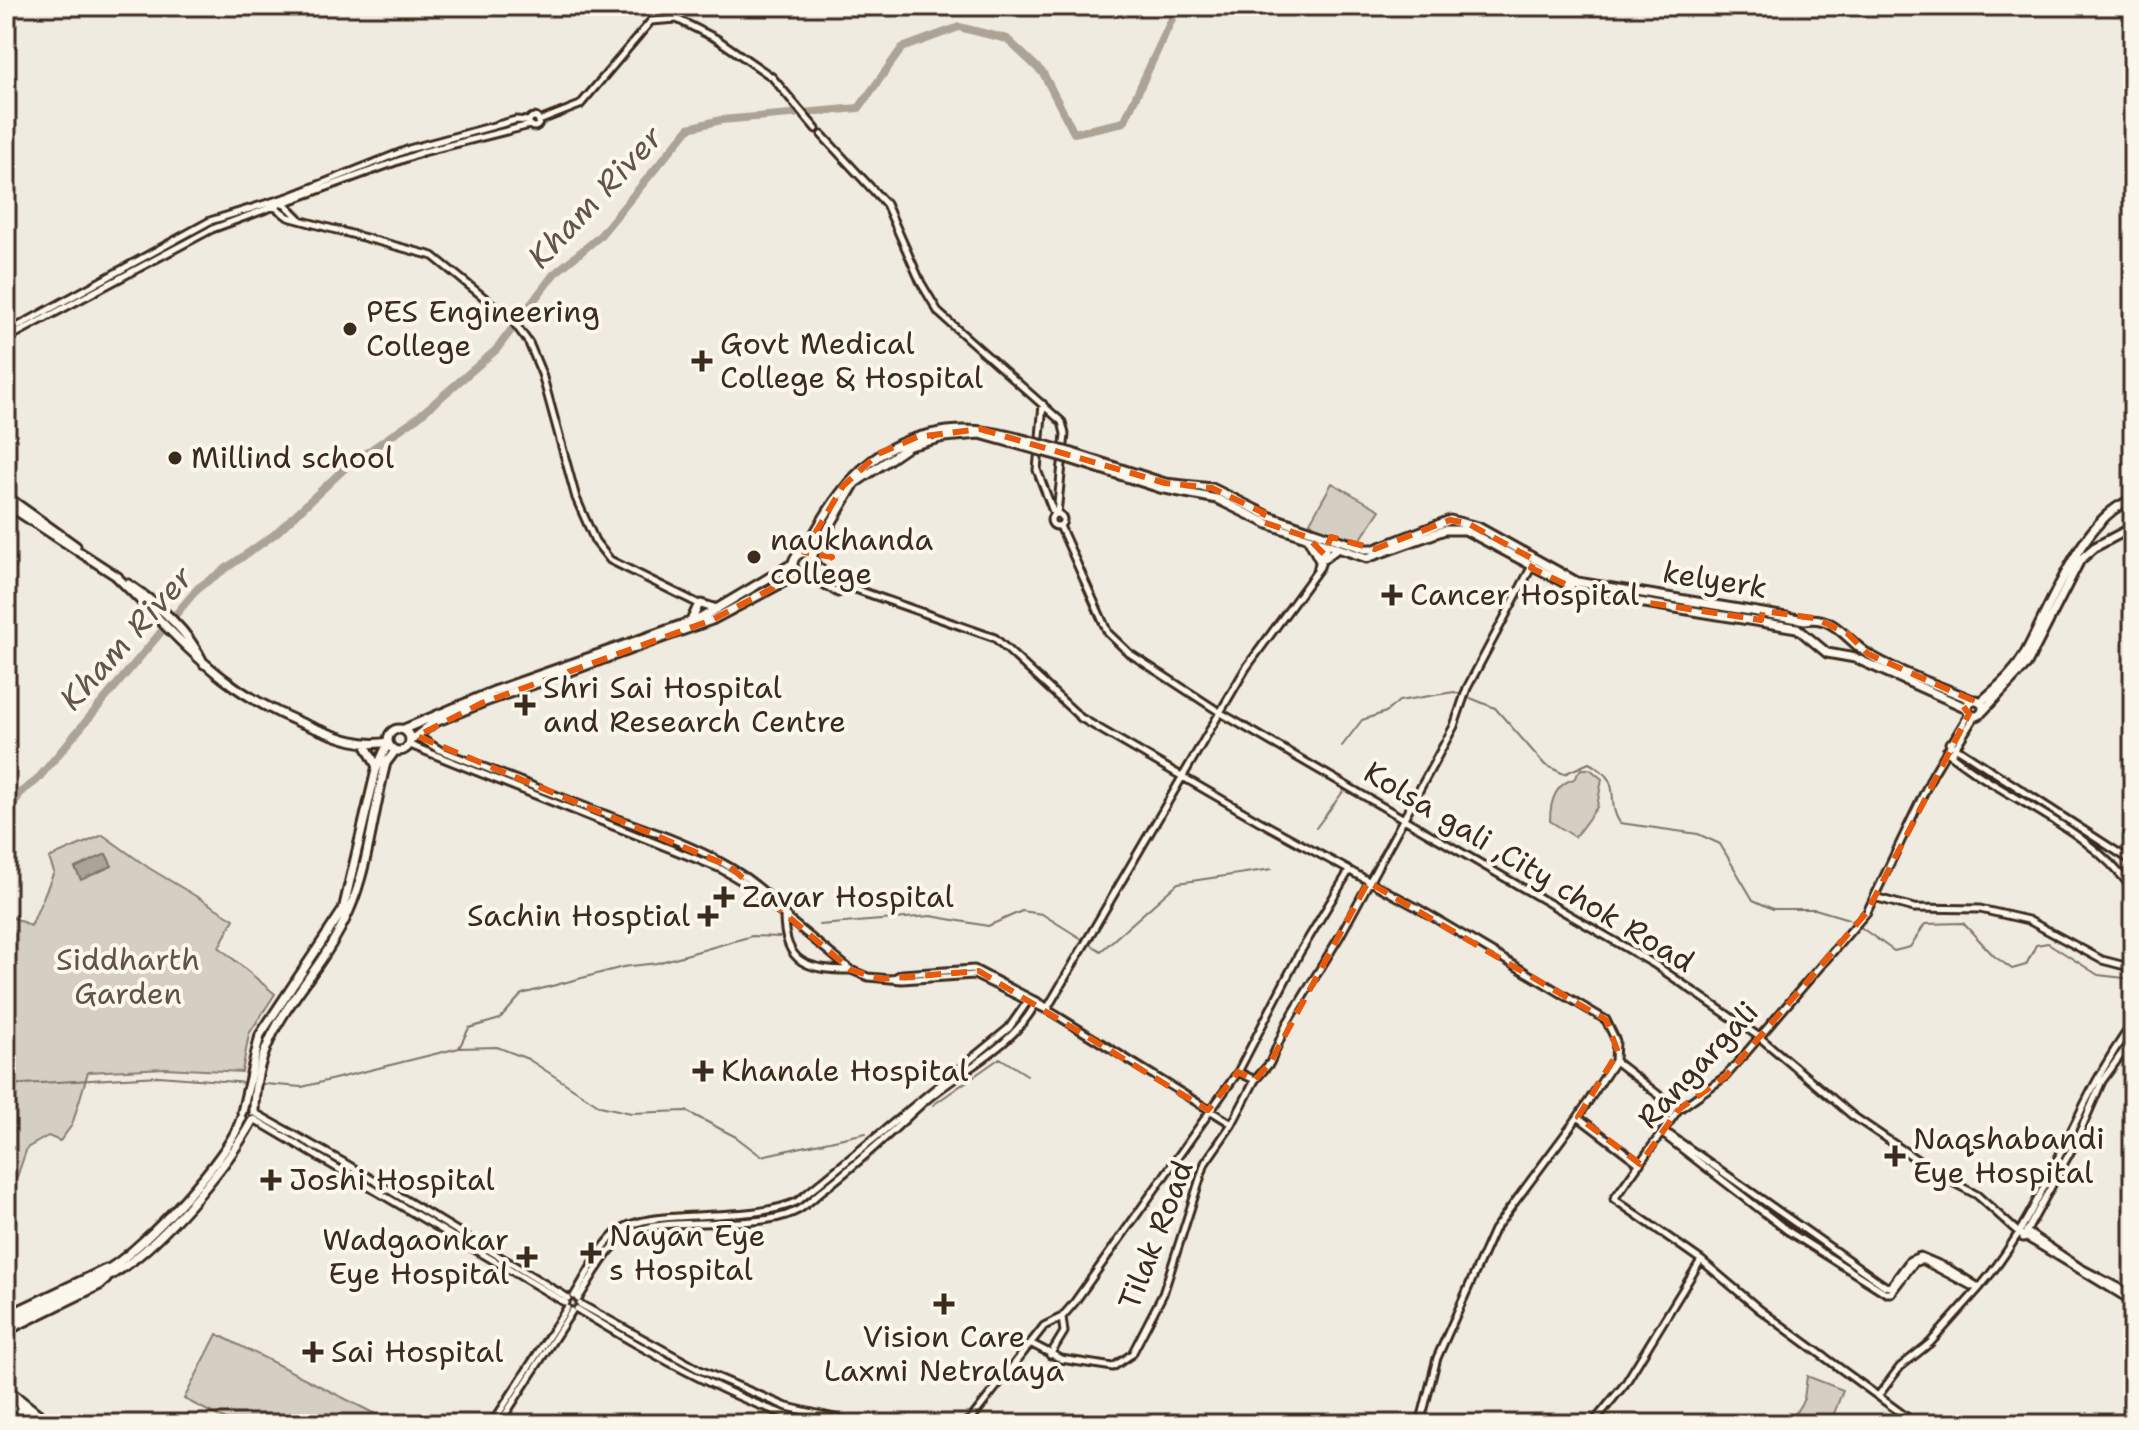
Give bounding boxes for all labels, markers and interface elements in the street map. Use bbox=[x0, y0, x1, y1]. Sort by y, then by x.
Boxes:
water label: Kham River bbox=[517, 115, 672, 277]
place label: PES Engineering College bbox=[366, 291, 600, 366]
marker: PES Engineering College bbox=[341, 320, 359, 338]
place label: Govt Medical College & Hospital bbox=[720, 323, 983, 398]
marker: Govt Medical College & Hospital bbox=[691, 350, 713, 372]
place label: Millind school bbox=[191, 437, 394, 478]
marker: Millind school bbox=[166, 449, 184, 467]
place label: naukhanda college bbox=[770, 519, 934, 594]
marker: naukhanda college bbox=[745, 548, 763, 566]
street label: kelyerk bbox=[1660, 551, 1770, 608]
water label: Kham River bbox=[49, 556, 203, 719]
place label: Cancer Hospital bbox=[1410, 574, 1639, 615]
marker: Cancer Hospital bbox=[1381, 584, 1403, 606]
place label: Shri Sai Hospital and Research Centre bbox=[543, 667, 846, 742]
marker: Shri Sai Hospital and Research Centre bbox=[514, 694, 536, 716]
street label: Kolsa gali ,City chok Road bbox=[1356, 751, 1702, 982]
place label: Zavar Hospital bbox=[742, 876, 954, 917]
marker: Zavar Hospital bbox=[713, 886, 735, 908]
place label: Sachin Hosptial bbox=[467, 895, 690, 936]
marker: Sachin Hosptial bbox=[697, 905, 719, 927]
park label: Siddharth Garden bbox=[56, 939, 200, 1014]
street label: Rangargali bbox=[1628, 992, 1767, 1137]
place label: Khanale Hospital bbox=[721, 1050, 968, 1091]
marker: Khanale Hospital bbox=[692, 1060, 714, 1082]
place label: Naqshabandi Eye Hospital bbox=[1913, 1118, 2105, 1193]
marker: Naqshabandi Eye Hospital bbox=[1884, 1145, 1906, 1167]
street label: Tilak Road bbox=[1108, 1154, 1203, 1315]
place label: Joshi Hospital bbox=[289, 1159, 495, 1200]
marker: Joshi Hospital bbox=[260, 1169, 282, 1191]
place label: Nayan Eye s Hospital bbox=[609, 1215, 765, 1290]
place label: Wadgaonkar Eye Hospital bbox=[322, 1219, 509, 1294]
marker: Nayan Eye s Hospital bbox=[580, 1242, 602, 1264]
marker: Wadgaonkar Eye Hospital bbox=[516, 1246, 538, 1268]
marker: Vision Care Laxmi Netralaya bbox=[933, 1293, 955, 1315]
place label: Vision Care Laxmi Netralaya bbox=[824, 1316, 1065, 1391]
place label: Sai Hospital bbox=[331, 1331, 503, 1372]
marker: Sai Hospital bbox=[302, 1341, 324, 1363]

